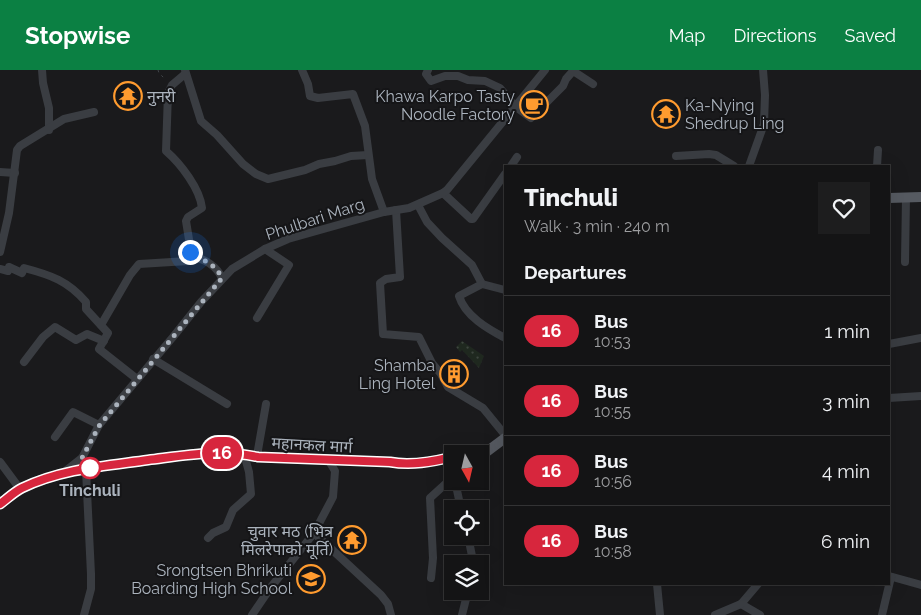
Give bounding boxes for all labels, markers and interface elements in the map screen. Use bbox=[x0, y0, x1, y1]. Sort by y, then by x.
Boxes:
text: Stopwise bbox=[25, 21, 130, 50]
text: Map bbox=[669, 25, 705, 46]
text: Directions bbox=[733, 25, 817, 46]
text: Saved bbox=[845, 25, 896, 46]
temple icon: नुनरी bbox=[113, 81, 143, 111]
place label: नुनरी bbox=[147, 87, 176, 107]
place label: Khawa Karpo Tasty Noodle Factory bbox=[375, 87, 515, 124]
cafe icon: Khawa Karpo Tasty Noodle Factory bbox=[519, 90, 549, 120]
place label: Ka-Nying Shedrup Ling bbox=[685, 96, 785, 133]
temple icon: Ka-Nying Shedrup Ling bbox=[651, 99, 681, 129]
button: heart bbox=[818, 182, 870, 234]
text: Tinchuli bbox=[524, 183, 618, 212]
street label: Phulbari Marg bbox=[263, 194, 367, 244]
text: Walk · 3 min · 240 m bbox=[524, 217, 670, 236]
your location bbox=[178, 240, 203, 265]
text: Departures bbox=[524, 261, 626, 283]
text: Bus bbox=[594, 310, 628, 332]
text: 16 bbox=[542, 320, 561, 341]
text: 1 min bbox=[824, 320, 870, 342]
text: 10:53 bbox=[594, 332, 631, 351]
place label: Shamba Ling Hotel bbox=[359, 356, 436, 393]
building icon: Shamba Ling Hotel bbox=[439, 359, 469, 389]
text: Bus bbox=[594, 380, 628, 402]
text: 16 bbox=[542, 390, 561, 411]
text: 3 min bbox=[822, 390, 870, 412]
text: 10:55 bbox=[594, 402, 631, 421]
street label: महानकल मार्ग bbox=[271, 433, 354, 457]
line badge: 16 bbox=[200, 437, 244, 469]
text: 16 bbox=[212, 442, 232, 463]
north arrow bbox=[444, 445, 489, 490]
map controls bbox=[444, 445, 489, 600]
text: Bus bbox=[594, 450, 628, 472]
marker: Tinchuli bbox=[79, 457, 101, 479]
text: 16 bbox=[542, 460, 561, 481]
text: 4 min bbox=[822, 460, 870, 482]
text: 10:56 bbox=[594, 472, 632, 491]
place label: Tinchuli bbox=[59, 481, 121, 500]
button: locate bbox=[444, 500, 489, 545]
text: Bus bbox=[594, 520, 628, 542]
place label: चुवार मठ (भित्र मिलरेपाको मूर्ति) bbox=[241, 522, 334, 560]
temple icon: चुवार मठ (भित्र मिलरेपाको मूर्ति) bbox=[337, 525, 367, 555]
text: 16 bbox=[542, 530, 561, 551]
text: 6 min bbox=[821, 530, 870, 552]
text: 10:58 bbox=[594, 542, 632, 561]
button: layers bbox=[444, 555, 489, 600]
place label: Srongtsen Bhrikuti Boarding High School bbox=[131, 561, 293, 598]
school or university icon: Srongtsen Bhrikuti Boarding High School bbox=[296, 564, 326, 594]

